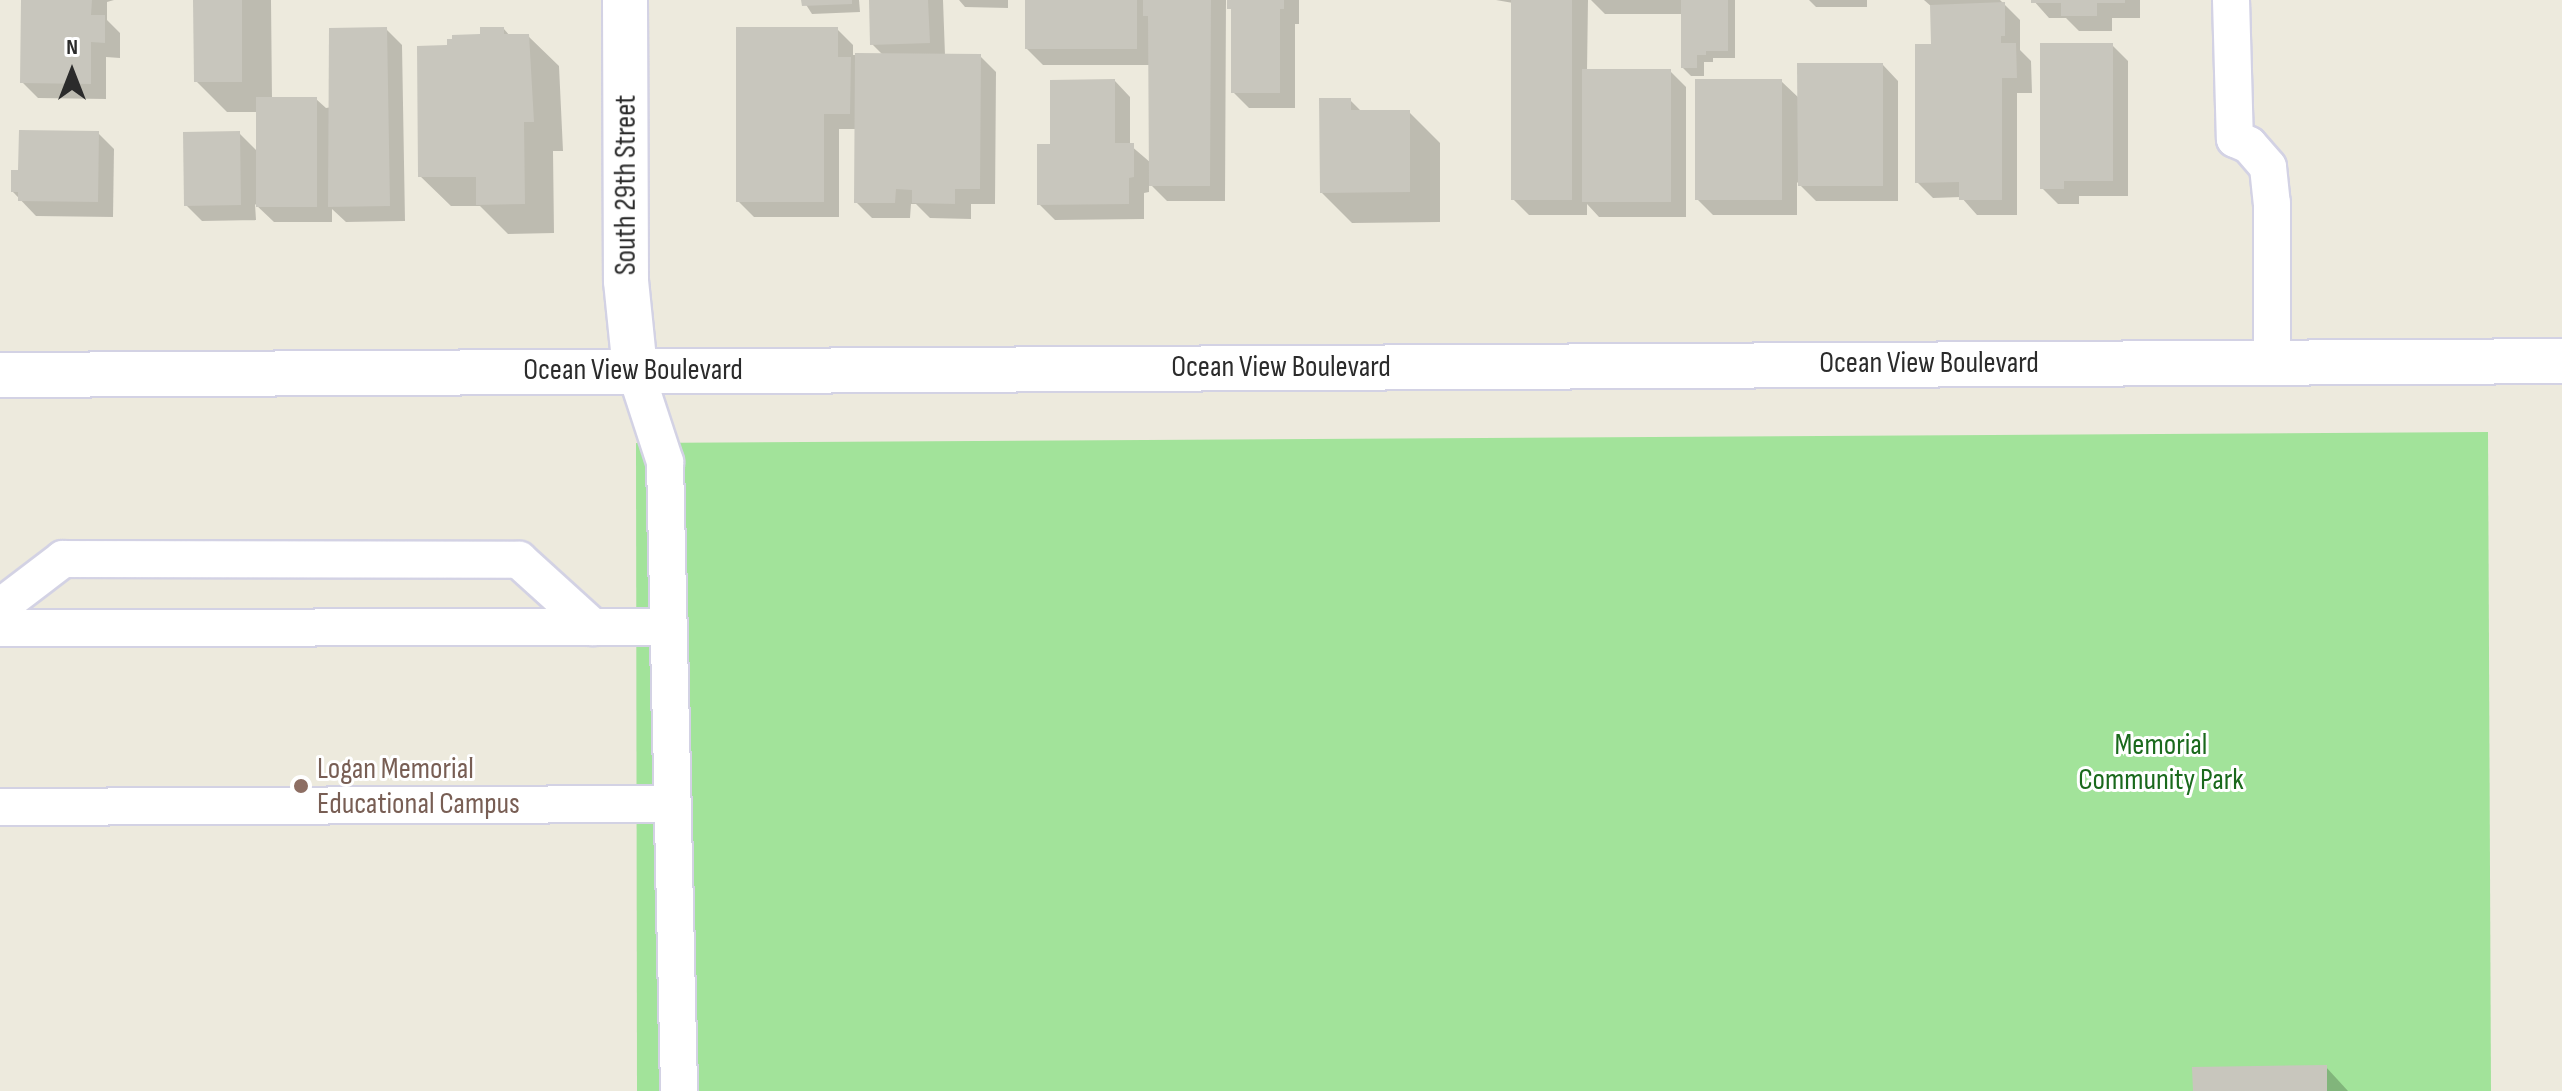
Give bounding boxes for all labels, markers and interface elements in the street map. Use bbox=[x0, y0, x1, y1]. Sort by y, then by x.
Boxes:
north arrow bbox=[32, 32, 112, 112]
text: N bbox=[66, 34, 78, 61]
street label: South 29th Street bbox=[608, 95, 644, 275]
street label: Ocean View Boulevard bbox=[1819, 345, 2039, 381]
street label: Ocean View Boulevard bbox=[1171, 349, 1391, 385]
street label: Ocean View Boulevard bbox=[523, 352, 743, 388]
park label: Memorial Community Park bbox=[2078, 727, 2244, 798]
place label: Logan Memorial Educational Campus bbox=[317, 751, 520, 822]
marker: Logan Memorial Educational Campus bbox=[292, 777, 310, 795]

